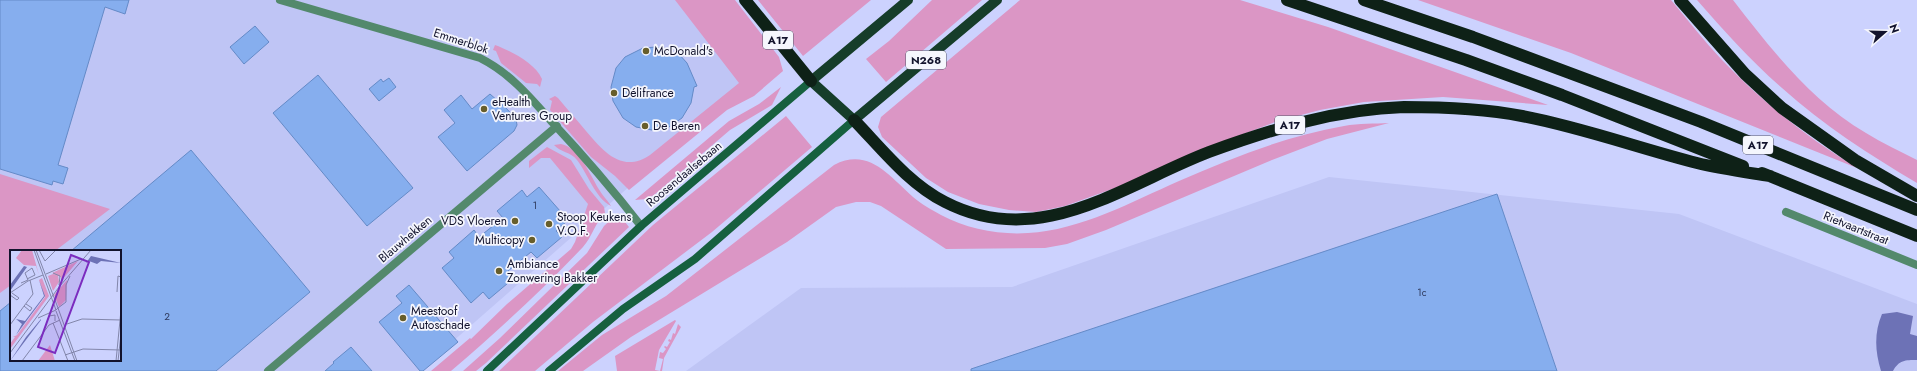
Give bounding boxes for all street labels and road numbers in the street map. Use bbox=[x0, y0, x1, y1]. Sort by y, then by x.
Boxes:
street label: Emmerblok bbox=[431, 24, 492, 59]
road number: A17 bbox=[763, 31, 793, 49]
road number: N268 bbox=[906, 51, 946, 69]
road number: A17 bbox=[1275, 116, 1305, 134]
road number: A17 bbox=[1743, 136, 1773, 154]
street label: Roosendaalsebaan bbox=[642, 137, 726, 211]
street label: Rietvaartstraat bbox=[1821, 207, 1891, 249]
street label: Blauwhekken bbox=[374, 211, 436, 267]

